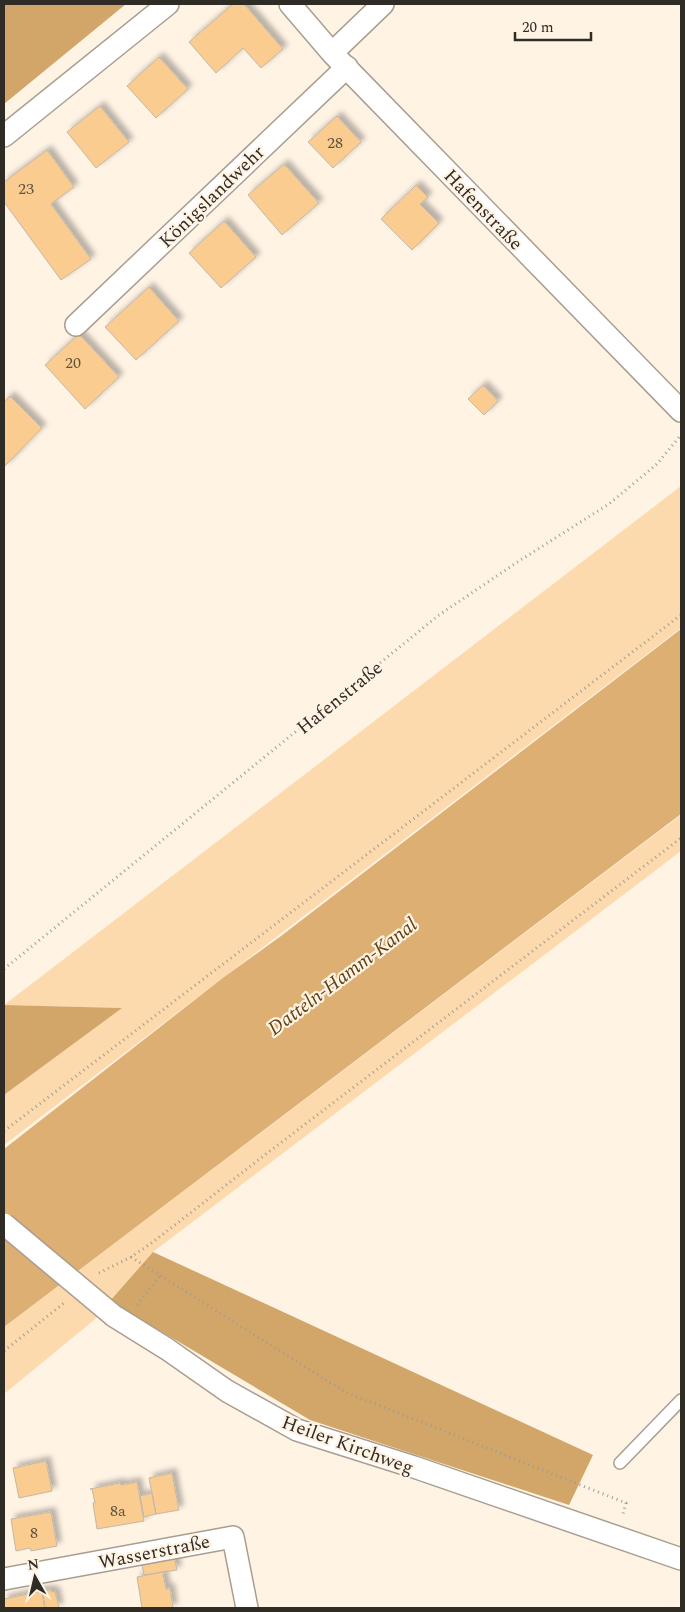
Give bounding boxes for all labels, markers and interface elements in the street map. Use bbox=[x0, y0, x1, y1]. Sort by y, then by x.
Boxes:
scale bar bbox=[515, 10, 591, 42]
text: 20 m bbox=[522, 16, 554, 39]
house number: 28 bbox=[327, 131, 343, 155]
street label: Königslandwehr bbox=[153, 139, 272, 255]
street label: Hafenstraße bbox=[436, 163, 529, 257]
house number: 23 bbox=[18, 177, 34, 201]
house number: 20 bbox=[65, 351, 81, 375]
street label: Hafenstraße bbox=[290, 654, 389, 742]
water label: Datteln-Hamm-Kanal bbox=[261, 910, 424, 1043]
street label: Heiler Kirchweg bbox=[277, 1408, 417, 1483]
house number: 8a bbox=[110, 1499, 126, 1523]
house number: 8 bbox=[30, 1521, 38, 1545]
street label: Wasserstraße bbox=[96, 1527, 213, 1578]
north arrow bbox=[10, 1552, 60, 1602]
text: N bbox=[26, 1553, 40, 1576]

